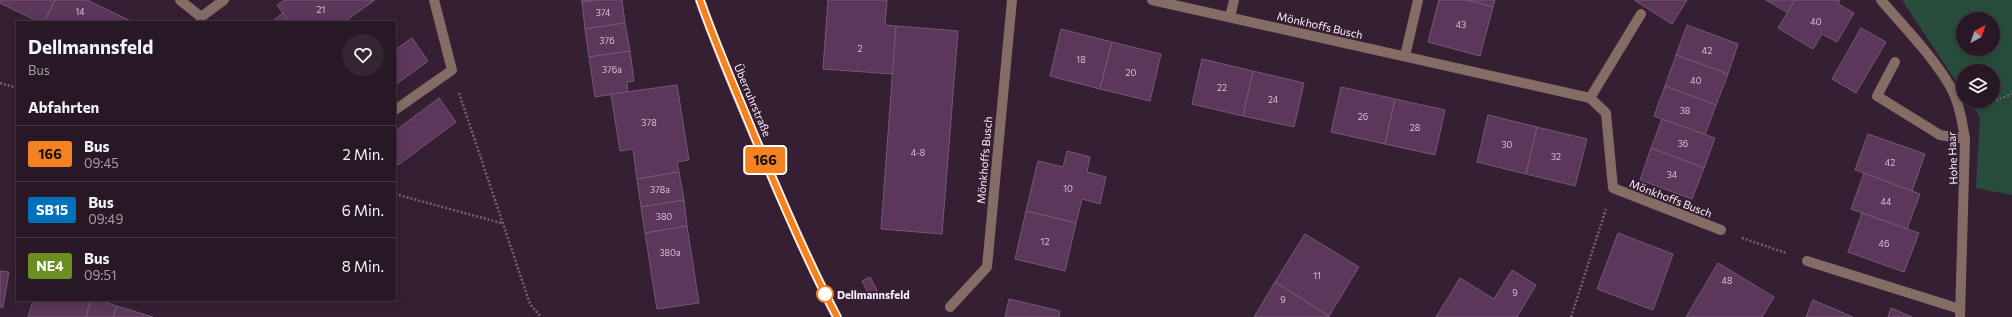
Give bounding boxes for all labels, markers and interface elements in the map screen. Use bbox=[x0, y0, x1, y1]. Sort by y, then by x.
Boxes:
house number: 21 bbox=[317, 4, 325, 15]
house number: 14 bbox=[75, 6, 85, 17]
house number: 374 bbox=[596, 7, 611, 18]
street label: Mönkhoffs Busch bbox=[1276, 9, 1364, 41]
north arrow bbox=[1956, 12, 2000, 56]
map controls bbox=[1956, 12, 2000, 108]
house number: 40 bbox=[1810, 16, 1822, 27]
house number: 43 bbox=[1456, 19, 1466, 30]
button: heart bbox=[342, 34, 384, 76]
text: Dellmannsfeld bbox=[28, 35, 153, 58]
house number: 376 bbox=[599, 35, 615, 46]
house number: 2 bbox=[858, 43, 863, 54]
house number: 42 bbox=[1702, 45, 1712, 56]
house number: 18 bbox=[1076, 54, 1086, 65]
street label: Überruhrstraße bbox=[732, 61, 775, 139]
text: Bus bbox=[28, 62, 50, 78]
house number: 376a bbox=[602, 64, 622, 75]
button: layers bbox=[1956, 64, 2000, 108]
house number: 20 bbox=[1126, 67, 1137, 78]
house number: 40 bbox=[1690, 75, 1702, 86]
house number: 22 bbox=[1217, 82, 1227, 93]
house number: 24 bbox=[1268, 94, 1279, 105]
text: Abfahrten bbox=[28, 98, 99, 116]
house number: 38 bbox=[1680, 105, 1690, 116]
house number: 26 bbox=[1358, 111, 1368, 122]
street label: Mönkhoffs Busch bbox=[974, 116, 994, 204]
house number: 378 bbox=[641, 117, 657, 128]
house number: 28 bbox=[1410, 122, 1420, 133]
street label: Hohe Haar bbox=[1945, 131, 1959, 185]
text: Bus bbox=[84, 137, 109, 155]
house number: 36 bbox=[1678, 138, 1688, 149]
house number: 30 bbox=[1501, 139, 1513, 150]
text: 166 bbox=[38, 145, 62, 162]
text: 2 Min. bbox=[342, 145, 384, 163]
line badge: 166 bbox=[742, 147, 788, 173]
house number: 4-8 bbox=[911, 147, 925, 158]
text: 166 bbox=[753, 151, 777, 168]
house number: 32 bbox=[1551, 151, 1561, 162]
text: 09:45 bbox=[84, 155, 119, 171]
house number: 42 bbox=[1885, 157, 1895, 168]
house number: 34 bbox=[1667, 169, 1678, 180]
street label: Mönkhoffs Busch bbox=[1628, 176, 1714, 220]
house number: 10 bbox=[1063, 183, 1073, 194]
house number: 378a bbox=[650, 184, 670, 195]
text: Bus bbox=[88, 193, 114, 211]
house number: 44 bbox=[1881, 196, 1892, 207]
text: SB15 bbox=[36, 201, 68, 218]
text: 6 Min. bbox=[342, 201, 384, 219]
text: 09:49 bbox=[88, 211, 123, 227]
house number: 380 bbox=[656, 211, 672, 222]
house number: 12 bbox=[1041, 236, 1049, 247]
house number: 46 bbox=[1879, 238, 1889, 249]
house number: 380a bbox=[659, 247, 681, 258]
text: Bus bbox=[84, 249, 109, 267]
text: NE4 bbox=[36, 257, 64, 274]
text: 8 Min. bbox=[342, 257, 384, 275]
text: 09:51 bbox=[84, 267, 116, 283]
house number: 11 bbox=[1313, 270, 1321, 281]
house number: 48 bbox=[1722, 275, 1732, 286]
marker: Dellmannsfeld bbox=[816, 285, 834, 303]
house number: 9 bbox=[1512, 287, 1518, 298]
place label: Dellmannsfeld bbox=[837, 288, 910, 301]
house number: 9 bbox=[1280, 294, 1286, 305]

